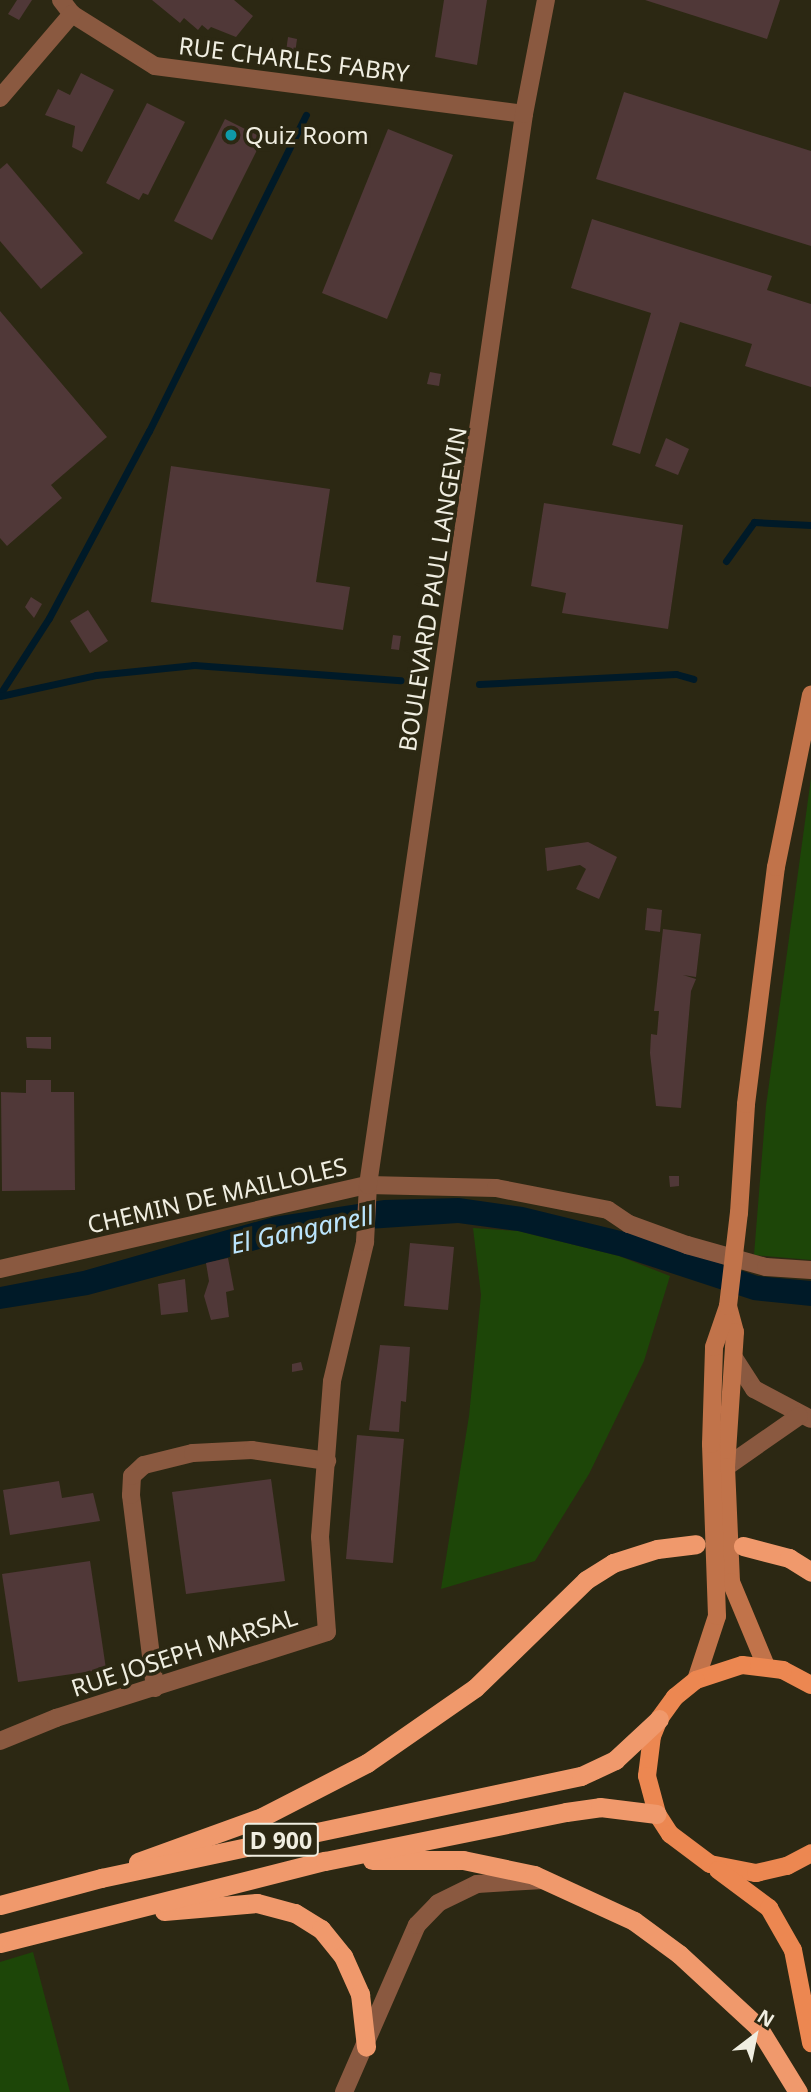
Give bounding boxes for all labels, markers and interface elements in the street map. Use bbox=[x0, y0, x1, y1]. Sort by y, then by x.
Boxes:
street label: RUE CHARLES FABRY bbox=[177, 31, 411, 87]
place label: Quiz Room bbox=[245, 121, 369, 149]
marker: Quiz Room bbox=[223, 127, 239, 143]
street label: BOULEVARD PAUL LANGEVIN bbox=[392, 425, 472, 753]
street label: CHEMIN DE MAILLOLES bbox=[84, 1151, 350, 1239]
water label: El Ganganell bbox=[228, 1200, 376, 1260]
street label: RUE JOSEPH MARSAL bbox=[68, 1602, 300, 1702]
road number: D 900 bbox=[243, 1820, 320, 1859]
north arrow bbox=[720, 2001, 790, 2071]
text: N bbox=[753, 2003, 780, 2033]

